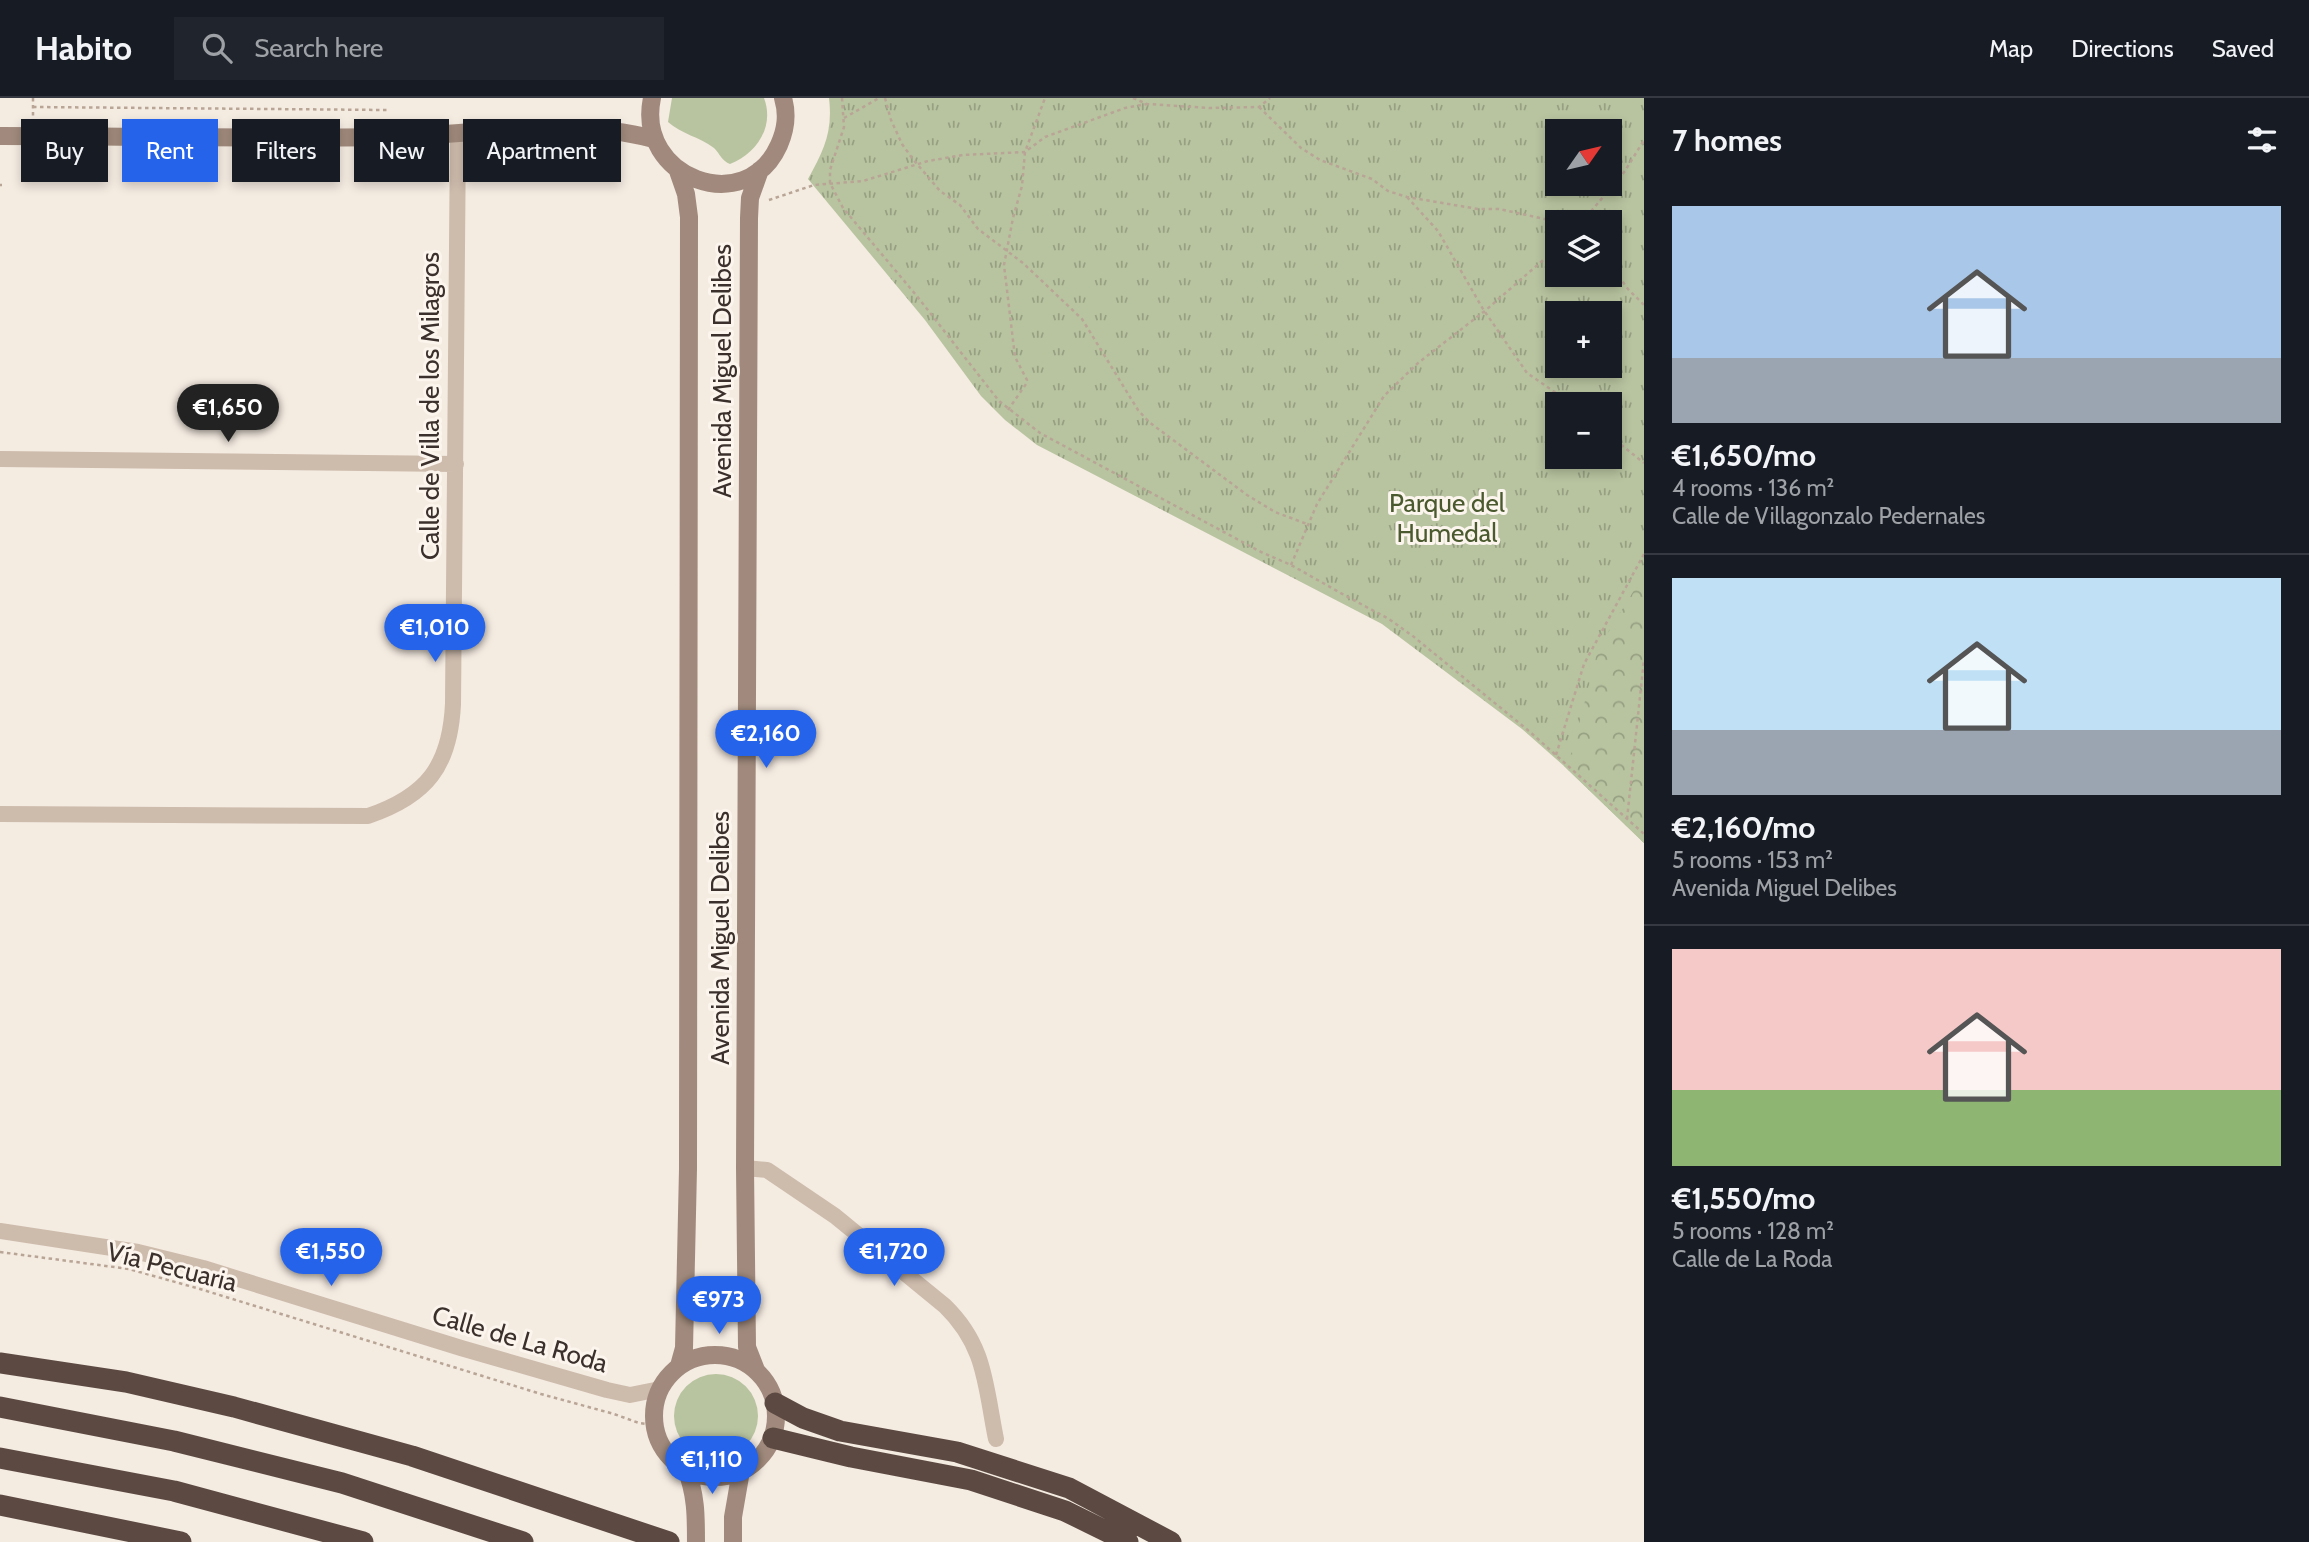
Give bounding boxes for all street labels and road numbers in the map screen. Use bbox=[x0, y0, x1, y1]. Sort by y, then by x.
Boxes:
street label: Avenida Miguel Delibes bbox=[706, 244, 738, 498]
street label: Calle de Villa de los Milagros bbox=[414, 252, 446, 560]
street label: Avenida Miguel Delibes bbox=[704, 811, 736, 1065]
street label: Vía Pecuaria bbox=[104, 1235, 241, 1299]
street label: Calle de La Roda bbox=[429, 1299, 612, 1379]

